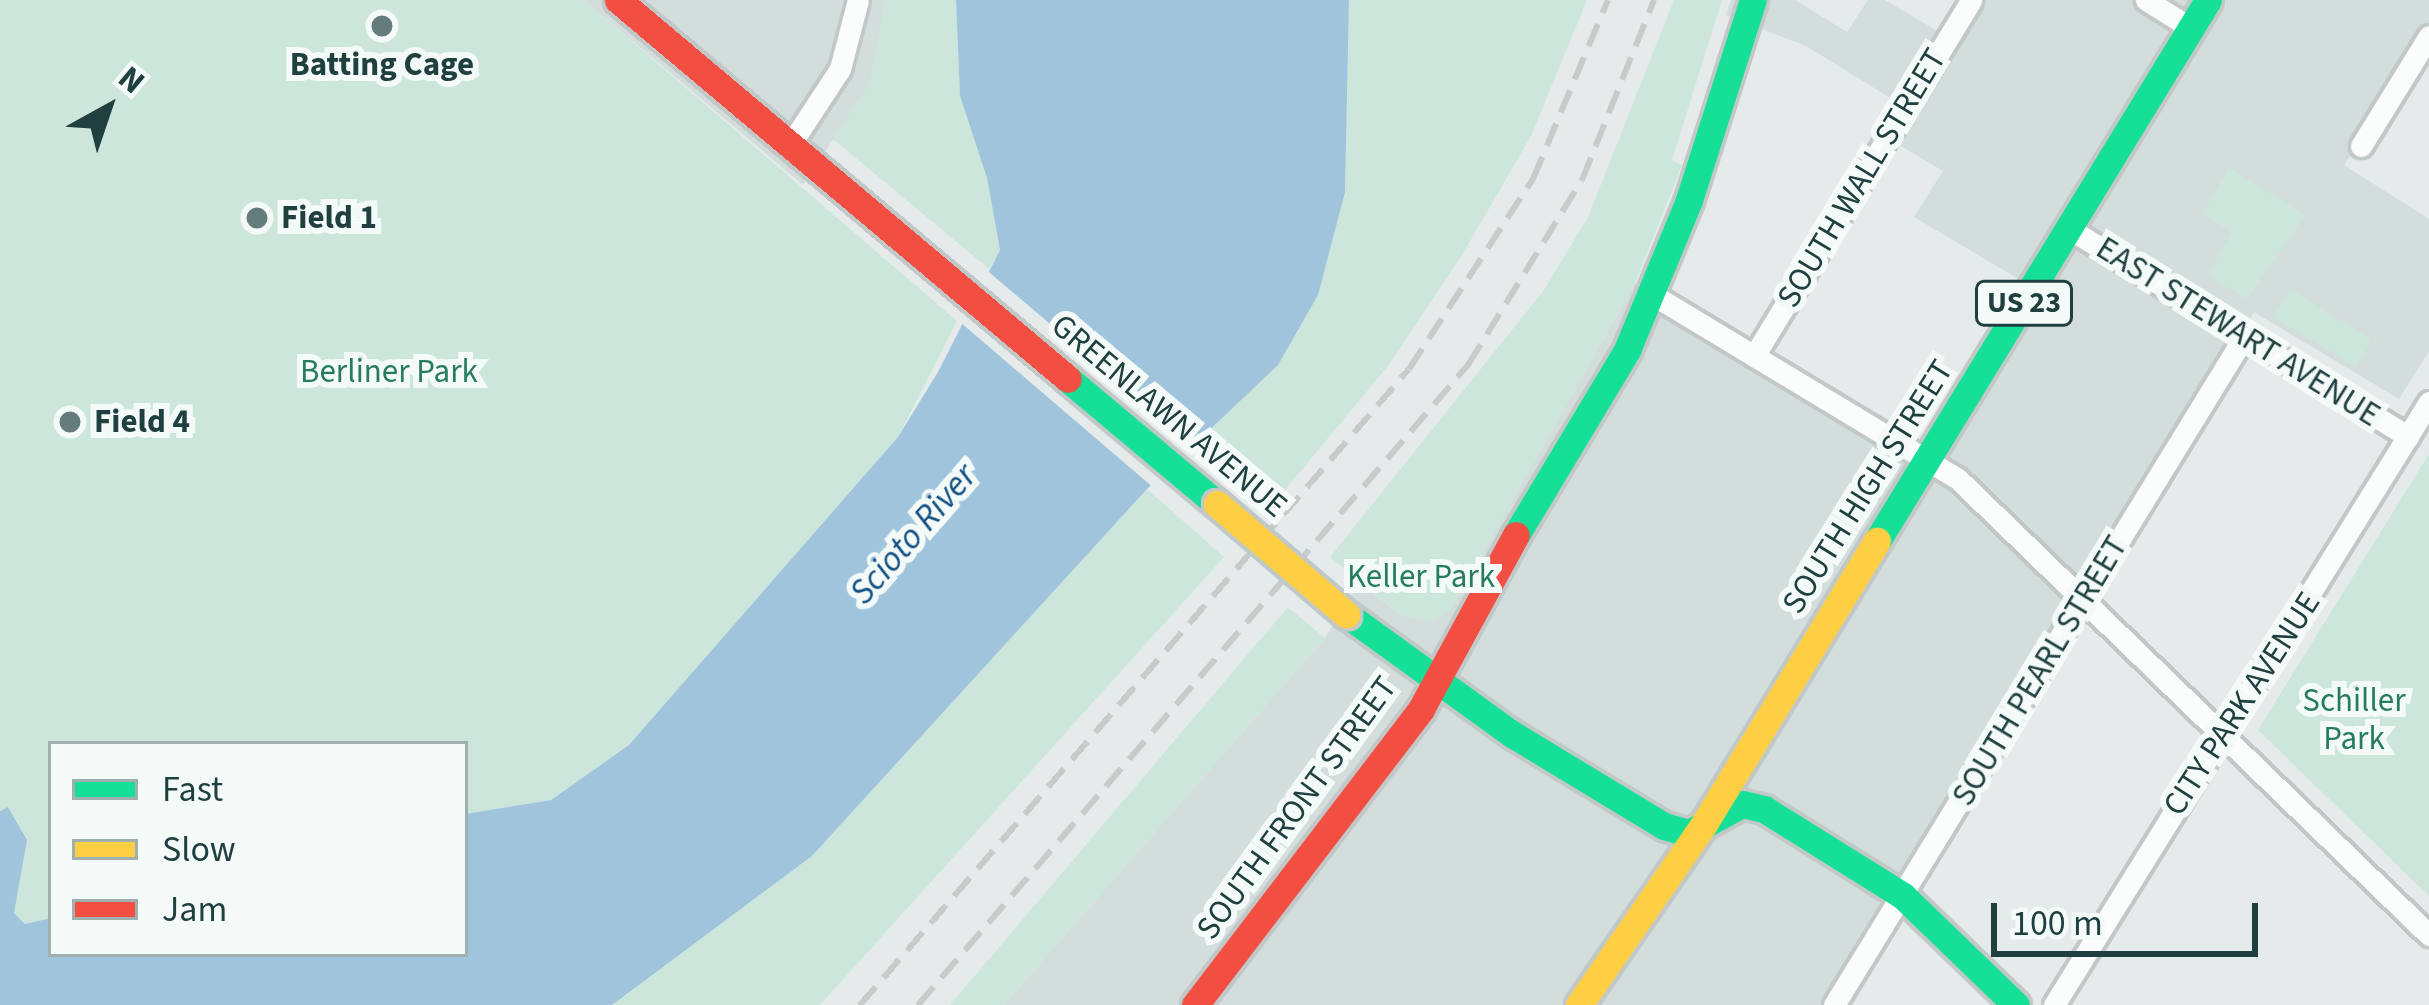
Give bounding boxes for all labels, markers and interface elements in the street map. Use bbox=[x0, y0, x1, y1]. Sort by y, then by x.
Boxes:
marker: Batting Cage bbox=[369, 13, 395, 39]
street label: SOUTH WALL STREET bbox=[1769, 41, 1955, 315]
place label: Batting Cage bbox=[290, 45, 474, 85]
north arrow bbox=[48, 48, 168, 168]
text: N bbox=[108, 55, 155, 105]
place label: Field 1 bbox=[281, 198, 377, 238]
marker: Field 1 bbox=[244, 205, 270, 231]
street label: EAST STEWART AVENUE bbox=[2089, 229, 2387, 435]
road number: US 23 bbox=[1973, 279, 2075, 327]
street label: GREENLAWN AVENUE bbox=[1043, 306, 1295, 526]
park label: Berliner Park bbox=[300, 352, 478, 392]
street label: SOUTH HIGH STREET bbox=[1774, 353, 1962, 621]
place label: Field 4 bbox=[94, 402, 190, 442]
marker: Field 4 bbox=[57, 409, 83, 435]
water label: Scioto River bbox=[840, 455, 986, 613]
street label: SOUTH PEARL STREET bbox=[1944, 529, 2136, 813]
park label: Keller Park bbox=[1347, 557, 1495, 597]
street label: CITY PARK AVENUE bbox=[2155, 585, 2329, 823]
street label: SOUTH FRONT STREET bbox=[1188, 669, 1406, 947]
park label: Schiller Park bbox=[2302, 681, 2406, 759]
legend bbox=[48, 741, 468, 957]
text: Fast bbox=[162, 764, 223, 815]
text: Slow bbox=[162, 824, 236, 875]
scale bar bbox=[1997, 879, 2264, 953]
text: Jam bbox=[162, 884, 227, 935]
text: 100 m bbox=[2012, 898, 2103, 949]

